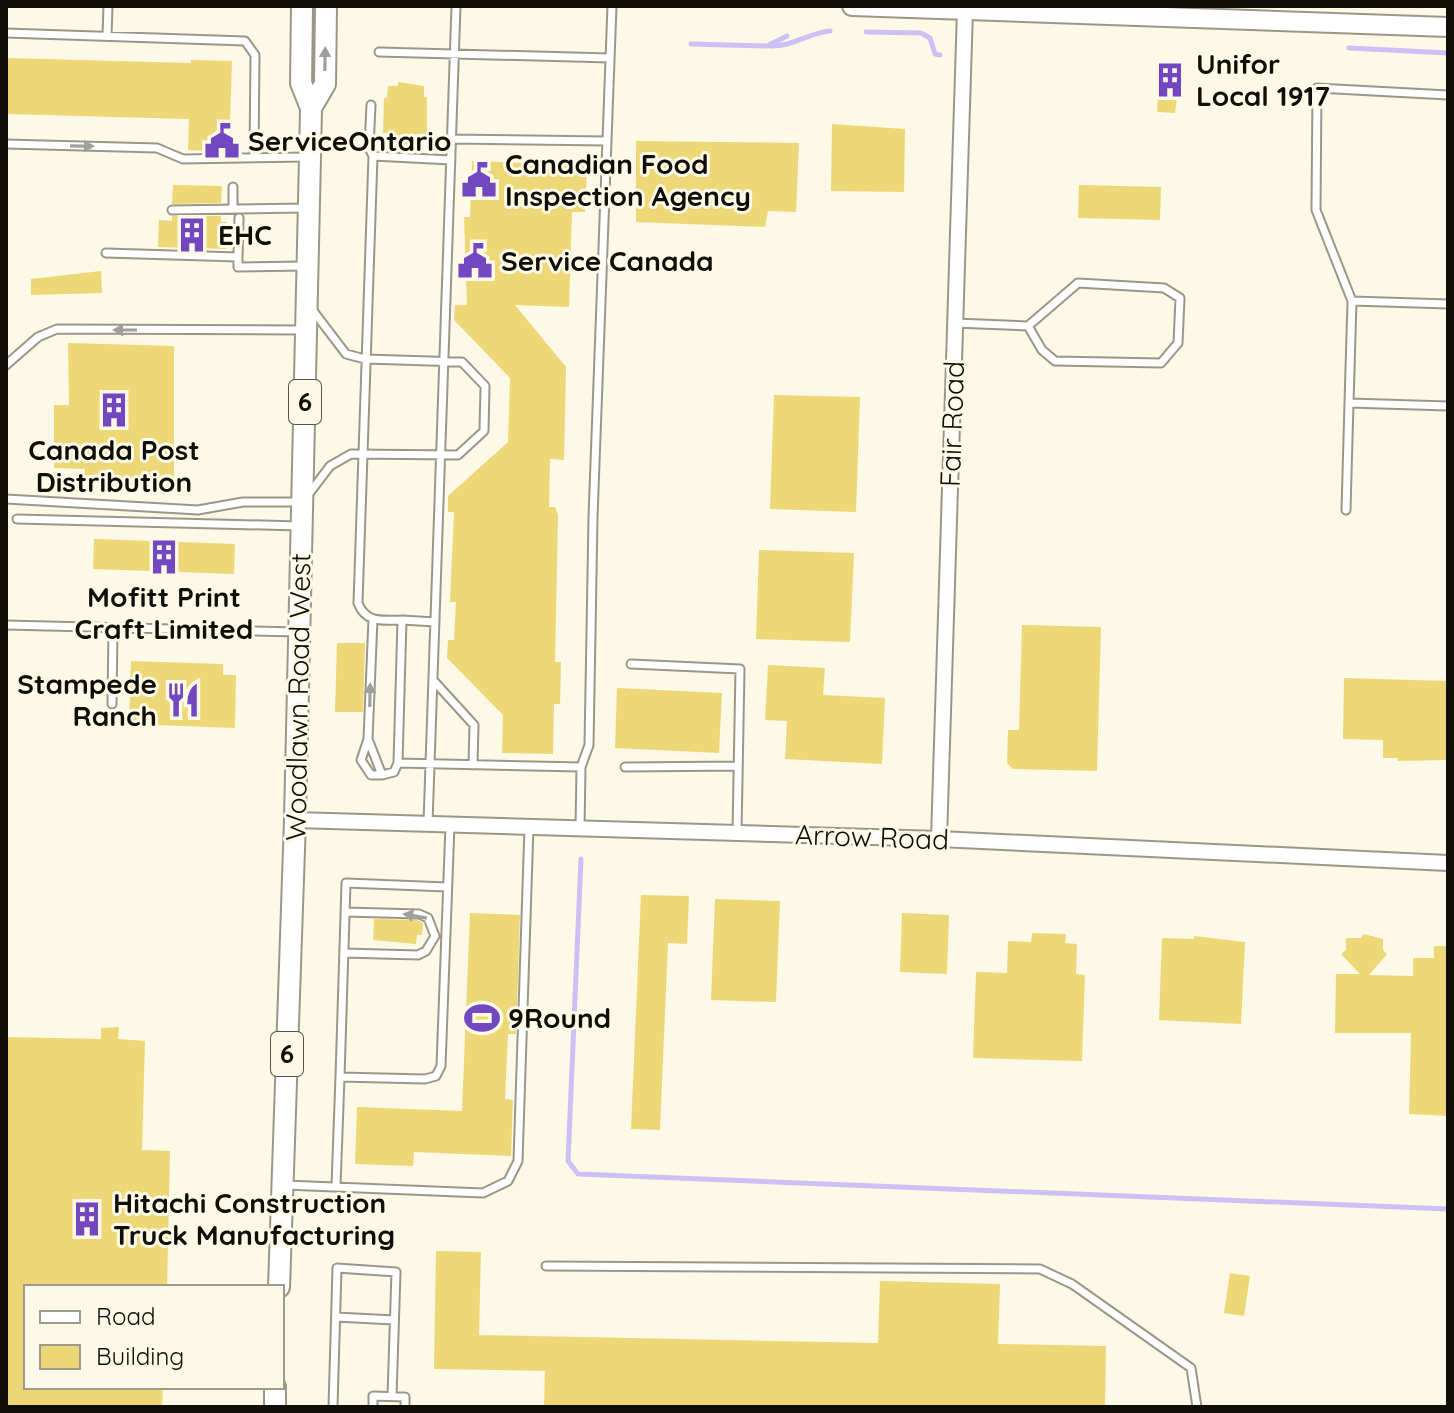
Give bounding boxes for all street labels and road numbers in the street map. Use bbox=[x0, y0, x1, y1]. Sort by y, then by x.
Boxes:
street label: Fair Road bbox=[932, 360, 971, 488]
road number: 6 bbox=[289, 380, 321, 424]
street label: Woodlawn Road West bbox=[277, 553, 318, 841]
street label: Arrow Road bbox=[794, 816, 950, 857]
road number: 6 bbox=[271, 1032, 303, 1076]

